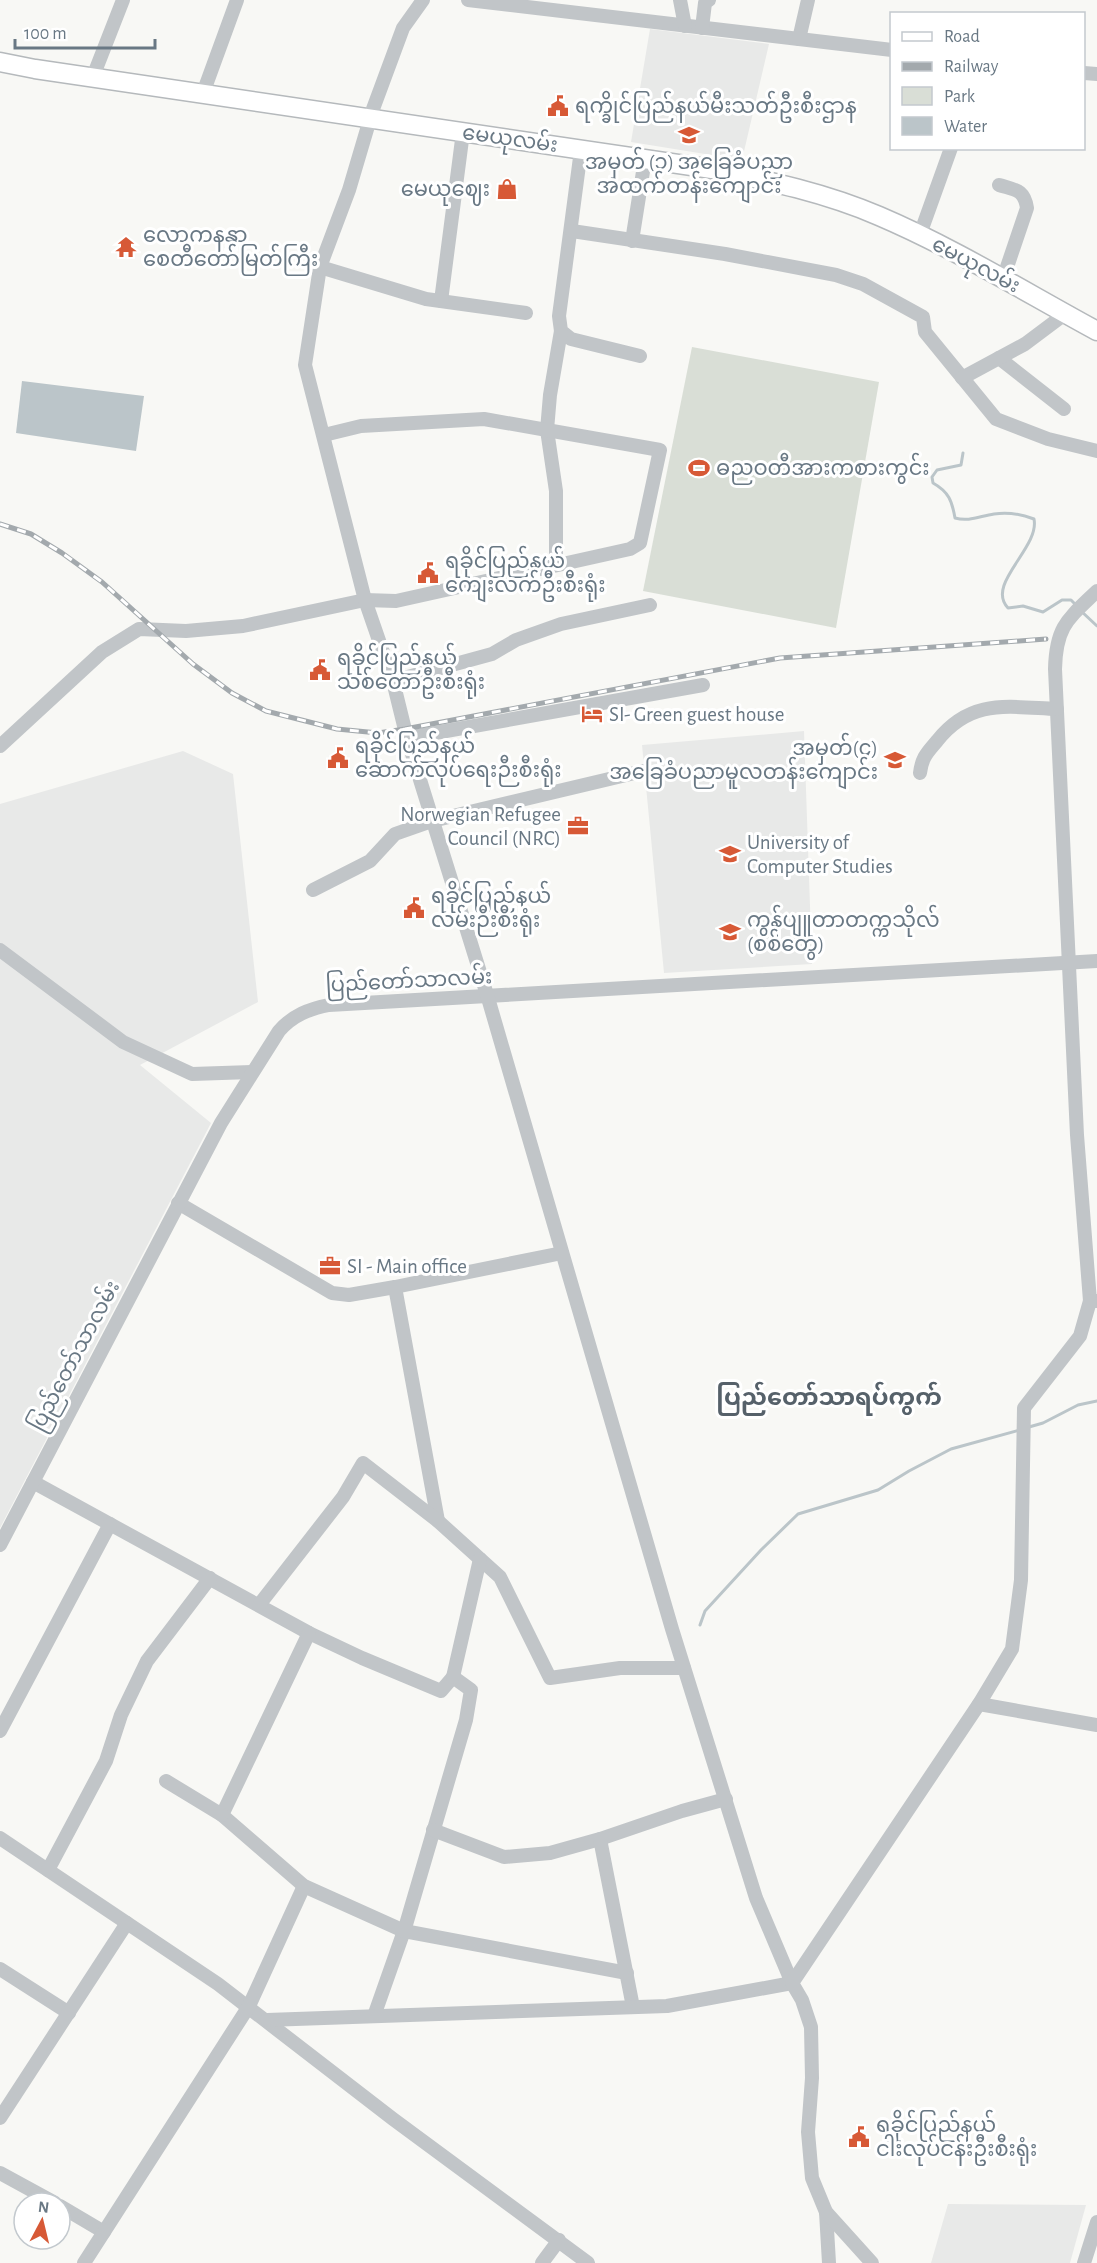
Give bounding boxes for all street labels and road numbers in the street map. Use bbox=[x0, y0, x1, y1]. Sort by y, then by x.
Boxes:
street label: မေယုလမ်း bbox=[460, 116, 560, 162]
street label: မေယုလမ်း bbox=[926, 228, 1026, 302]
street label: ပြည်တော်သာလမ်း bbox=[325, 960, 493, 1002]
street label: ပြည်တော်သာလမ်း bbox=[21, 1275, 129, 1437]

